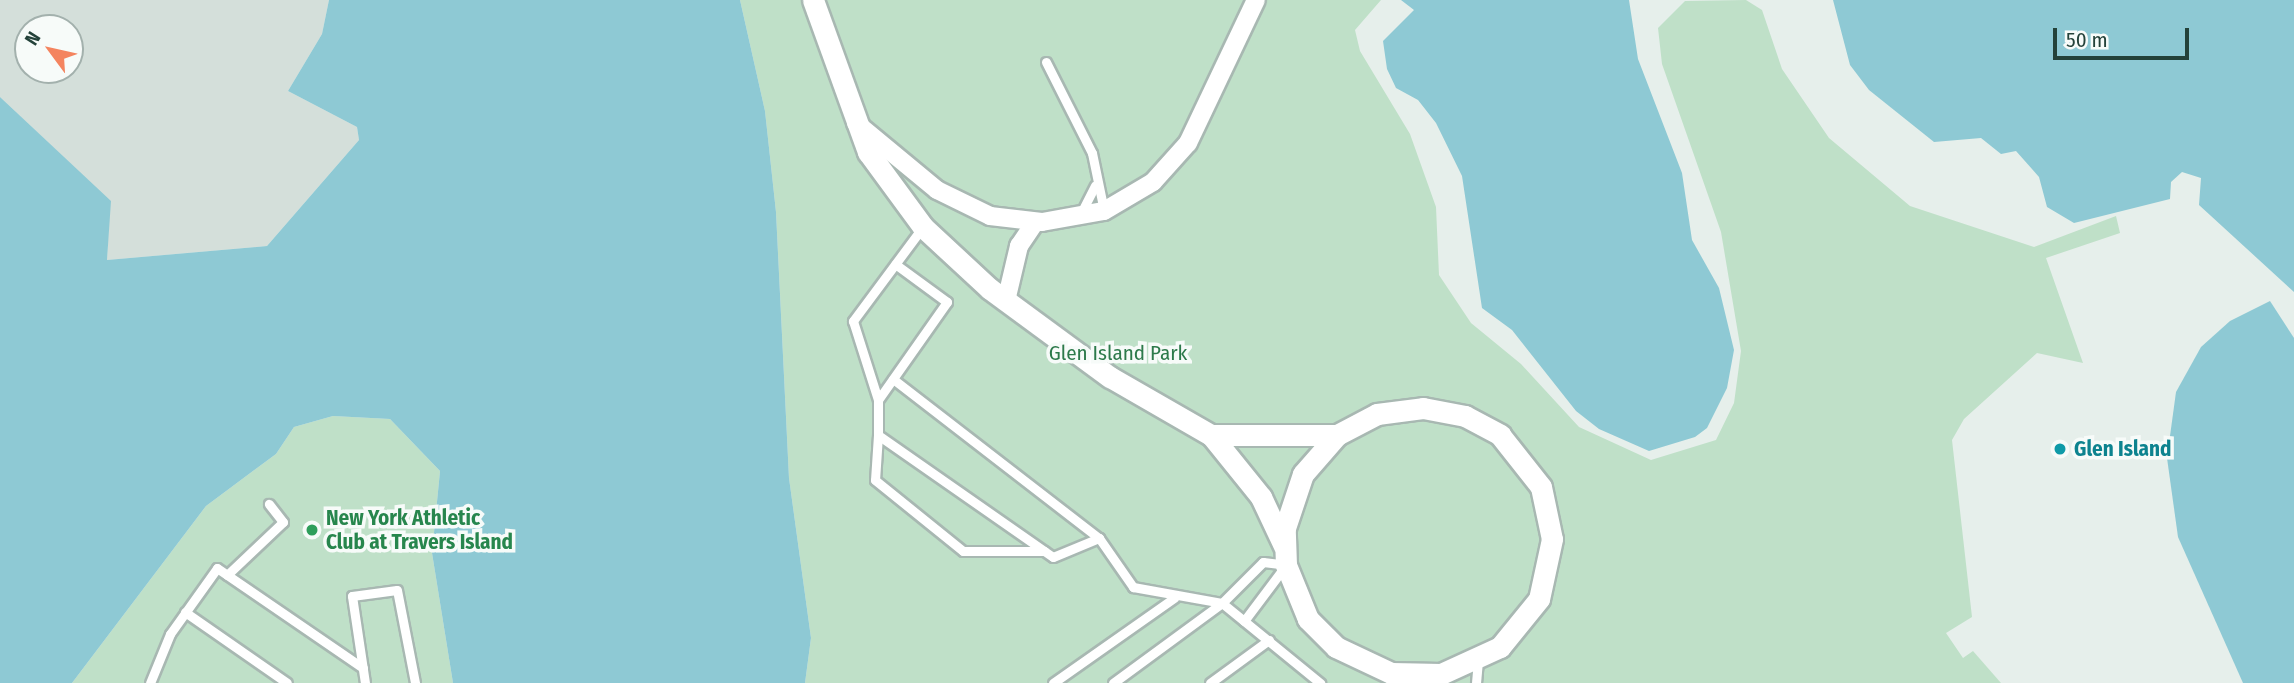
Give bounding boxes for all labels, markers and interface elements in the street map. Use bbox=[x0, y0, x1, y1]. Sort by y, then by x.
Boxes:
north arrow bbox=[14, 14, 84, 84]
scale bar bbox=[2056, 14, 2192, 58]
text: N bbox=[20, 27, 45, 49]
text: 50 m bbox=[2066, 27, 2108, 53]
park label: Glen Island Park bbox=[1049, 340, 1187, 366]
place label: Glen Island bbox=[2074, 436, 2171, 462]
marker: Glen Island bbox=[2052, 441, 2068, 457]
place label: New York Athletic Club at Travers Island bbox=[326, 505, 513, 555]
marker: New York Athletic Club at Travers Island bbox=[304, 522, 320, 538]

